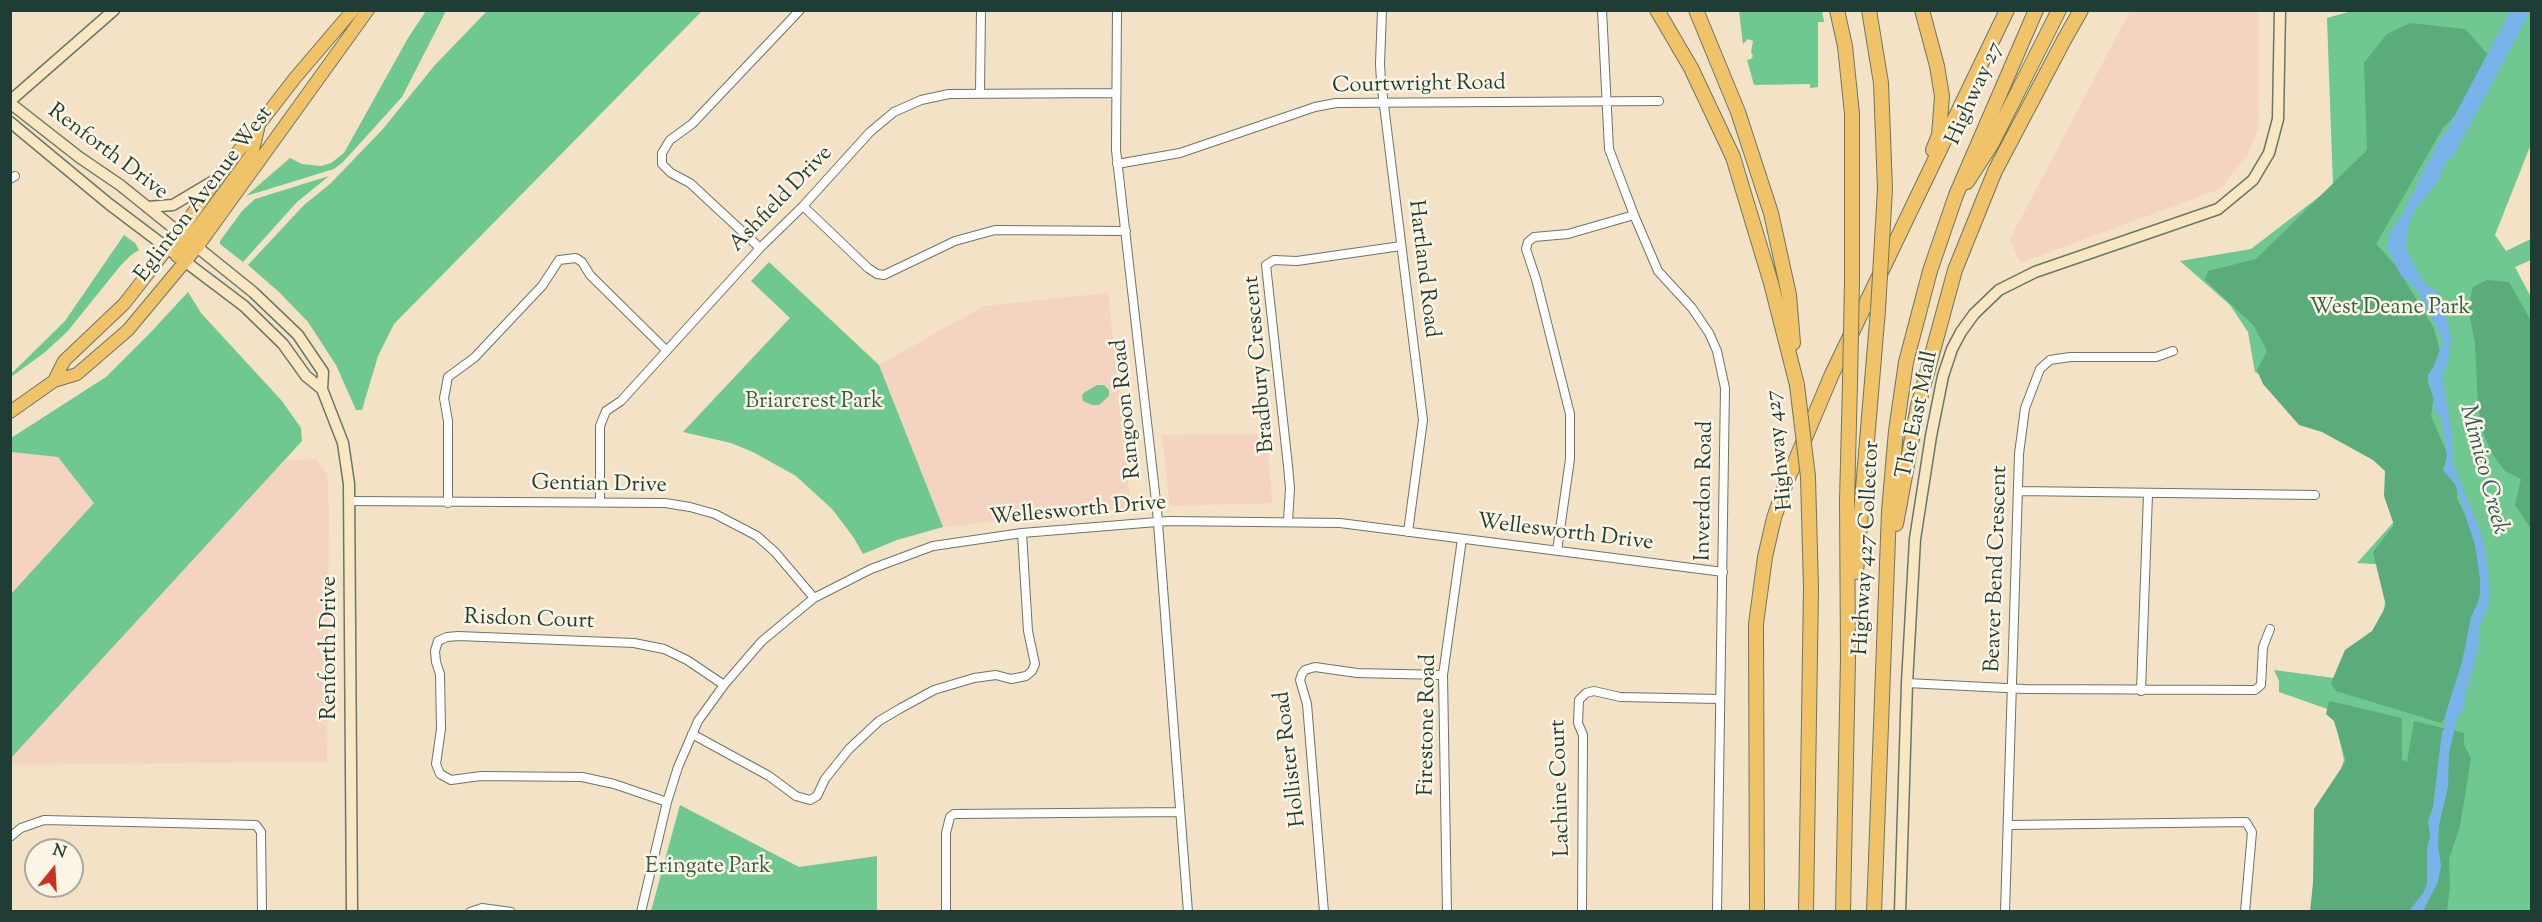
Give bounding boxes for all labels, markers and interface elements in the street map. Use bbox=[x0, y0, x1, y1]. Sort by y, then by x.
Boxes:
street label: Highway 27 bbox=[1942, 38, 2010, 150]
street label: Courtwright Road bbox=[1332, 71, 1506, 101]
street label: Renforth Drive bbox=[42, 99, 172, 207]
street label: Eglinton Avenue West bbox=[130, 102, 280, 288]
street label: Ashfield Drive bbox=[725, 141, 839, 259]
street label: Hartland Road bbox=[1400, 199, 1444, 339]
street label: Bradbury Crescent bbox=[1240, 274, 1282, 454]
park label: West Deane Park bbox=[2310, 296, 2470, 322]
street label: Rangoon Road bbox=[1108, 338, 1148, 480]
street label: The East Mall bbox=[1893, 349, 1945, 481]
street label: Highway 427 bbox=[1762, 388, 1800, 512]
park label: Briarcrest Park bbox=[745, 390, 883, 416]
water label: Mimico Creek bbox=[2451, 402, 2513, 538]
street label: Inverdon Road bbox=[1692, 421, 1720, 561]
street label: Highway 427 Collector bbox=[1849, 440, 1887, 656]
street label: Beaver Bend Crescent bbox=[1981, 465, 2015, 673]
street label: Gentian Drive bbox=[531, 472, 667, 500]
street label: Wellesworth Drive bbox=[988, 491, 1168, 533]
street label: Wellesworth Drive bbox=[1475, 510, 1655, 558]
street label: Renforth Drive bbox=[318, 576, 344, 720]
street label: Risdon Court bbox=[463, 606, 595, 636]
street label: Firestone Road bbox=[1415, 654, 1443, 796]
street label: Hollister Road bbox=[1271, 690, 1313, 828]
street label: Lachine Court bbox=[1546, 719, 1578, 857]
north arrow bbox=[24, 838, 84, 898]
text: N bbox=[49, 839, 69, 865]
park label: Eringate Park bbox=[645, 855, 771, 881]

